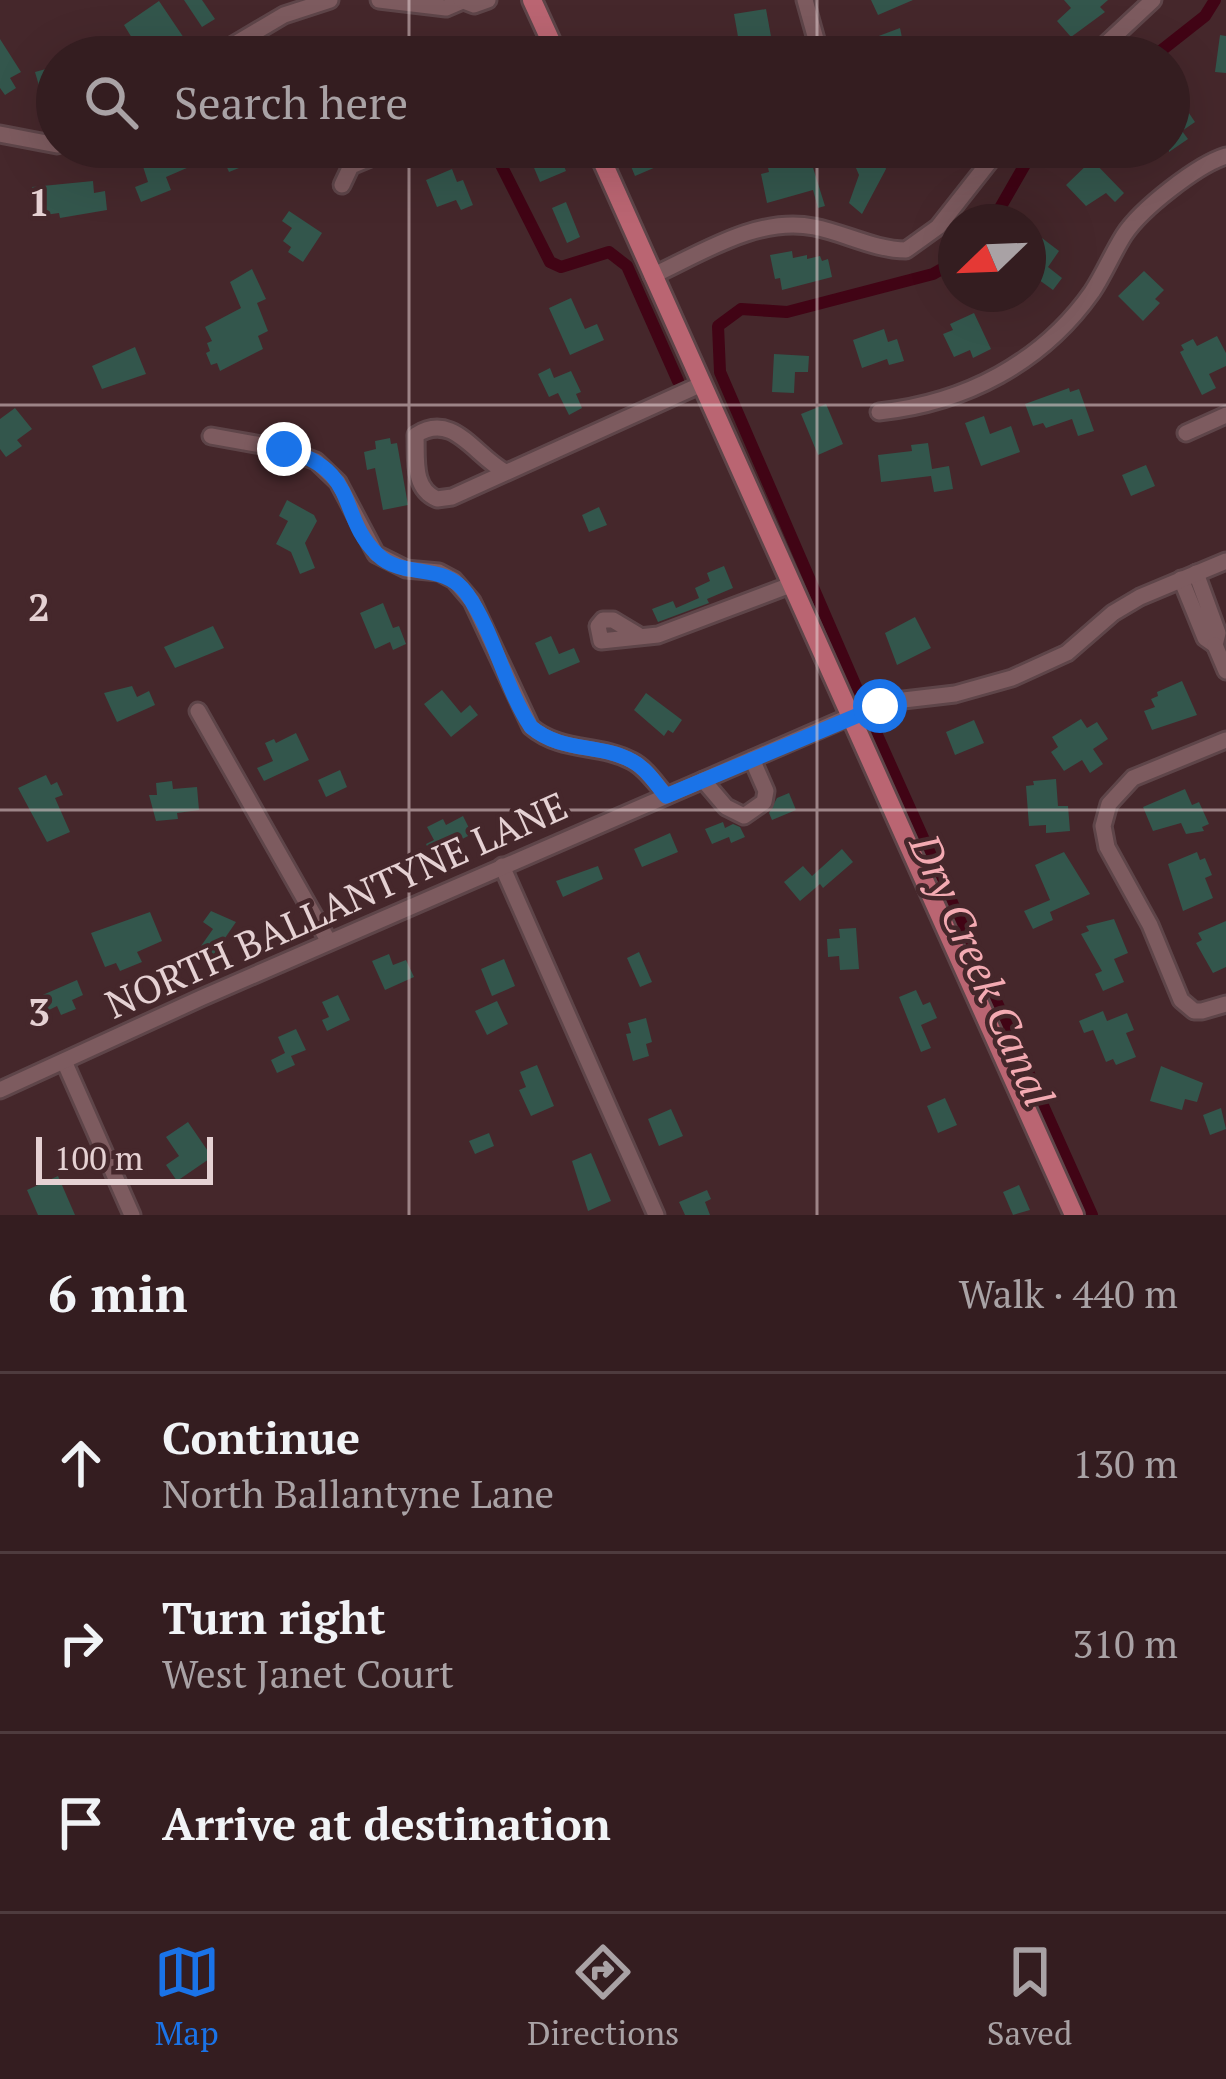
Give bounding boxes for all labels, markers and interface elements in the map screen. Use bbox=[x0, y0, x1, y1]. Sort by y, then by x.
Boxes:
search box bbox=[36, 36, 1190, 168]
icon: search bbox=[78, 69, 144, 135]
text: Search here bbox=[174, 72, 408, 132]
text: 1 bbox=[28, 175, 50, 227]
north arrow bbox=[938, 204, 1046, 312]
route end bbox=[257, 422, 311, 476]
text: 2 bbox=[28, 580, 50, 632]
route start bbox=[853, 679, 907, 733]
street label: NORTH BALLANTYNE LANE bbox=[97, 779, 575, 1029]
water label: Dry Creek Canal bbox=[897, 824, 1068, 1115]
text: 3 bbox=[28, 985, 50, 1037]
scale bar bbox=[36, 1131, 213, 1184]
text: 100 m bbox=[54, 1136, 143, 1179]
text: 6 min bbox=[48, 1259, 188, 1327]
text: Walk · 440 m bbox=[959, 1267, 1178, 1319]
text: Continue bbox=[162, 1407, 360, 1467]
icon: ahead bbox=[48, 1430, 114, 1496]
text: 130 m bbox=[1073, 1437, 1178, 1489]
text: North Ballantyne Lane bbox=[162, 1467, 554, 1519]
text: Turn right bbox=[162, 1587, 386, 1647]
icon: right bbox=[48, 1610, 114, 1676]
text: 310 m bbox=[1073, 1617, 1178, 1669]
text: West Janet Court bbox=[162, 1647, 454, 1699]
icon: arrive bbox=[48, 1790, 114, 1856]
text: Arrive at destination bbox=[162, 1793, 611, 1853]
tab: Map bbox=[154, 1939, 220, 2054]
tab: Directions bbox=[527, 1939, 679, 2054]
tab: Saved bbox=[987, 1939, 1072, 2054]

